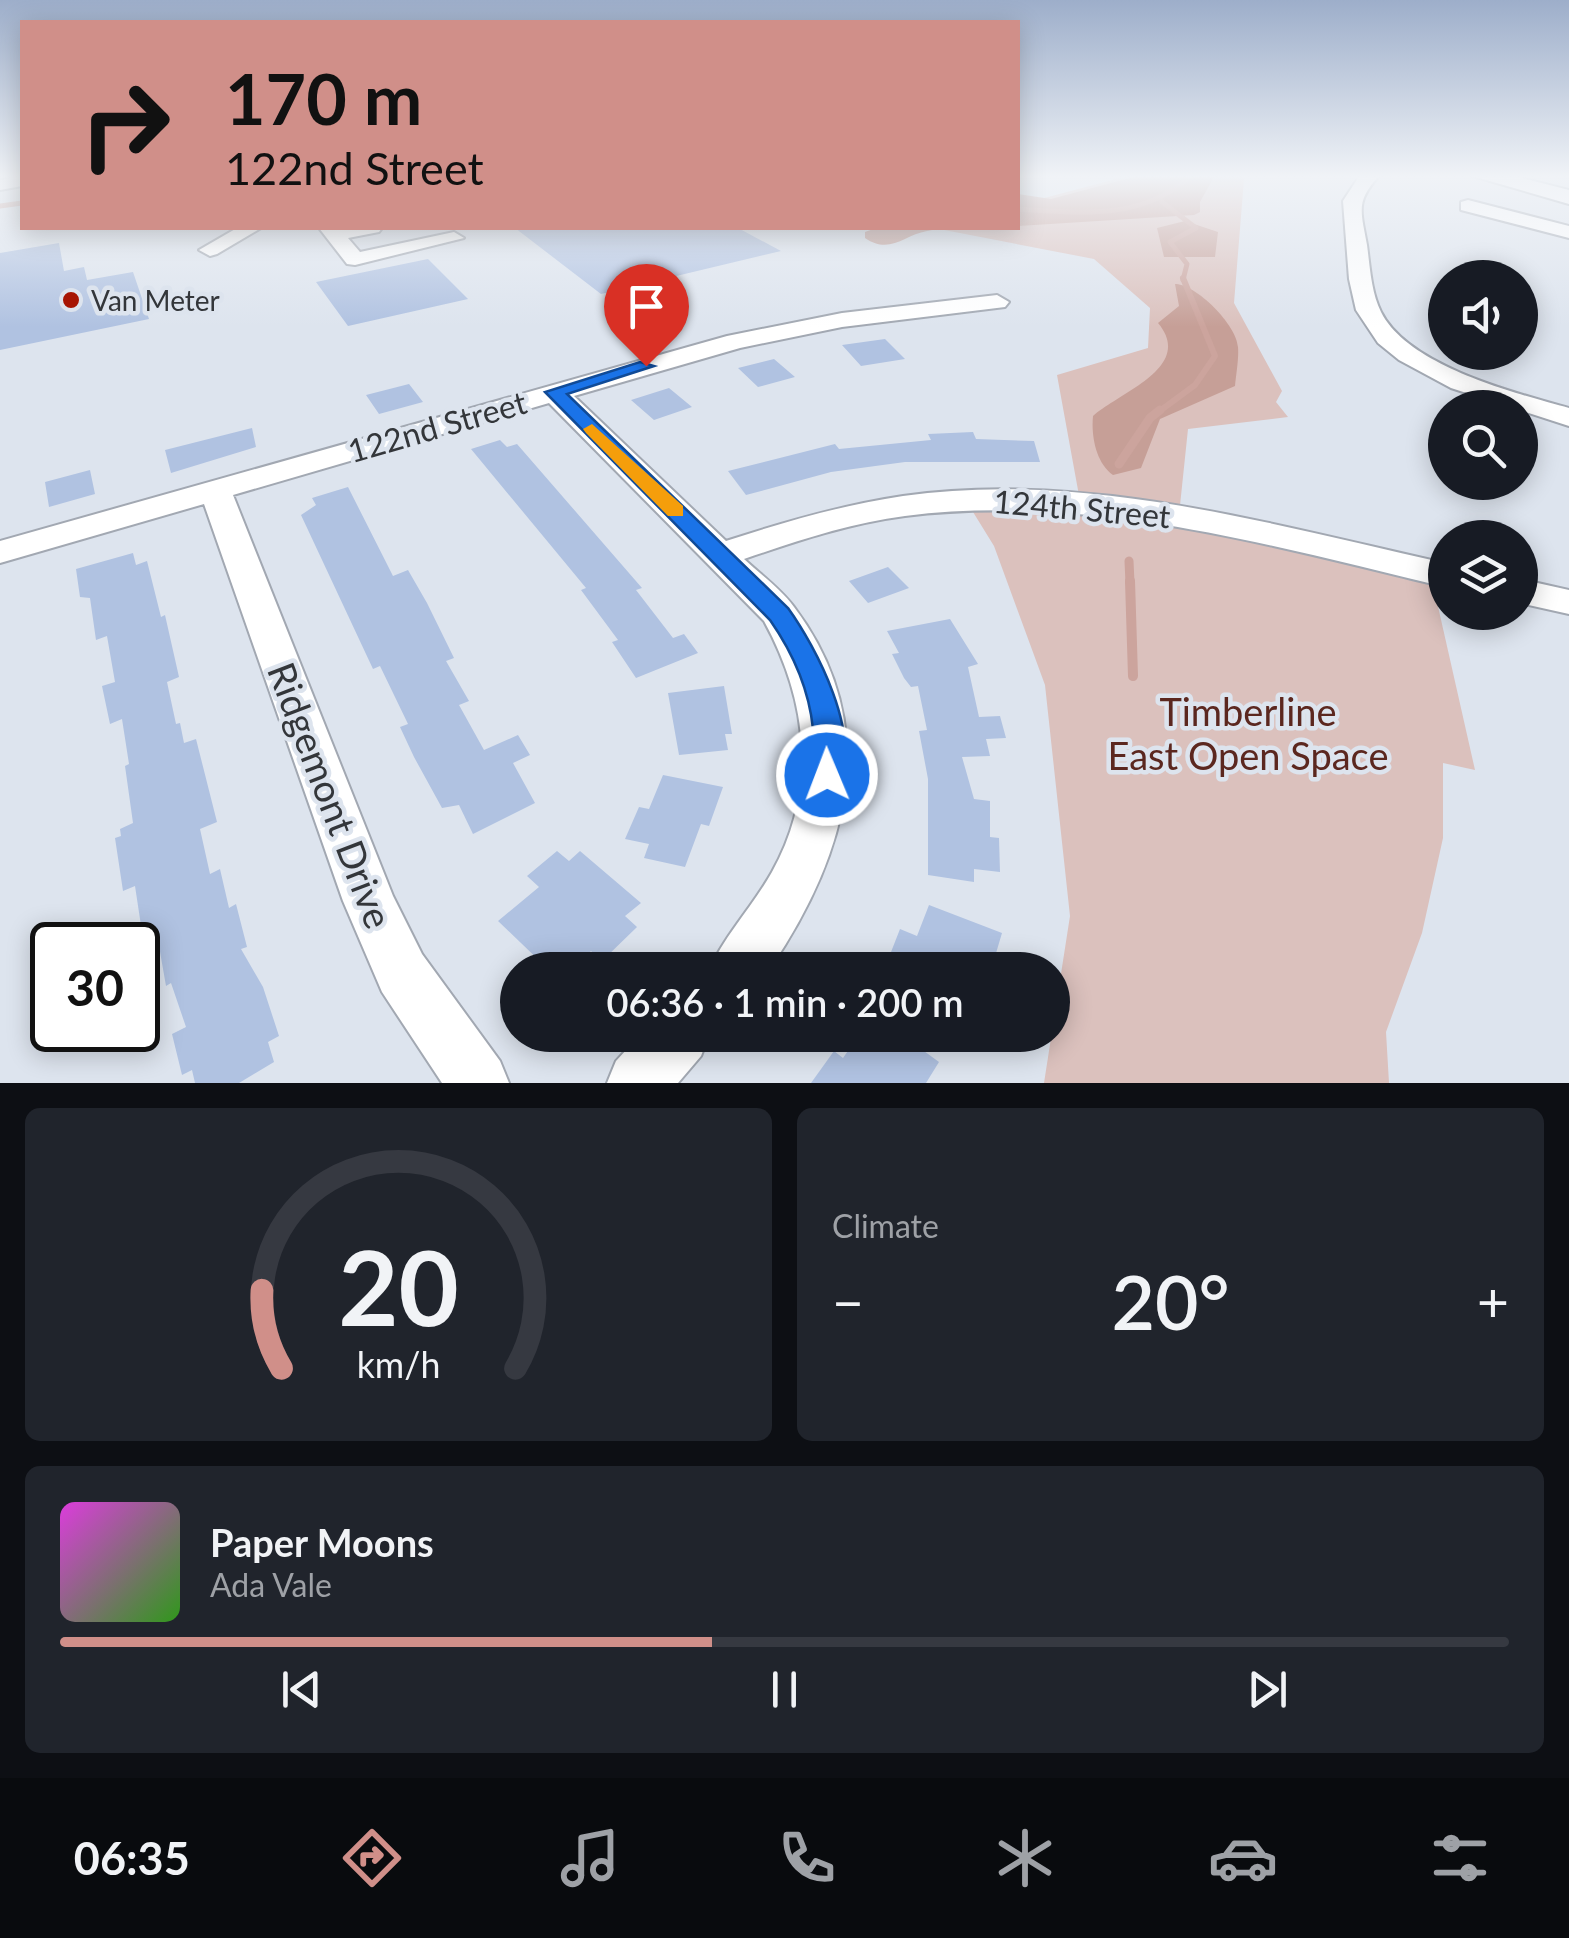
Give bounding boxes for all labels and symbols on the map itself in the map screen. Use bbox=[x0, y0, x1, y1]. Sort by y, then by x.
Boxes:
pin bbox=[604, 264, 689, 367]
place label: Van Meter bbox=[91, 283, 220, 317]
marker: Van Meter bbox=[60, 289, 82, 311]
street label: 122nd Street bbox=[343, 382, 531, 470]
street label: 124th Street bbox=[992, 481, 1173, 535]
street label: Ridgemont Drive bbox=[259, 656, 403, 934]
park label: Timberline East Open Space bbox=[1108, 688, 1389, 778]
position arrow bbox=[775, 723, 879, 827]
speed limit sign: 30 bbox=[30, 922, 160, 1052]

